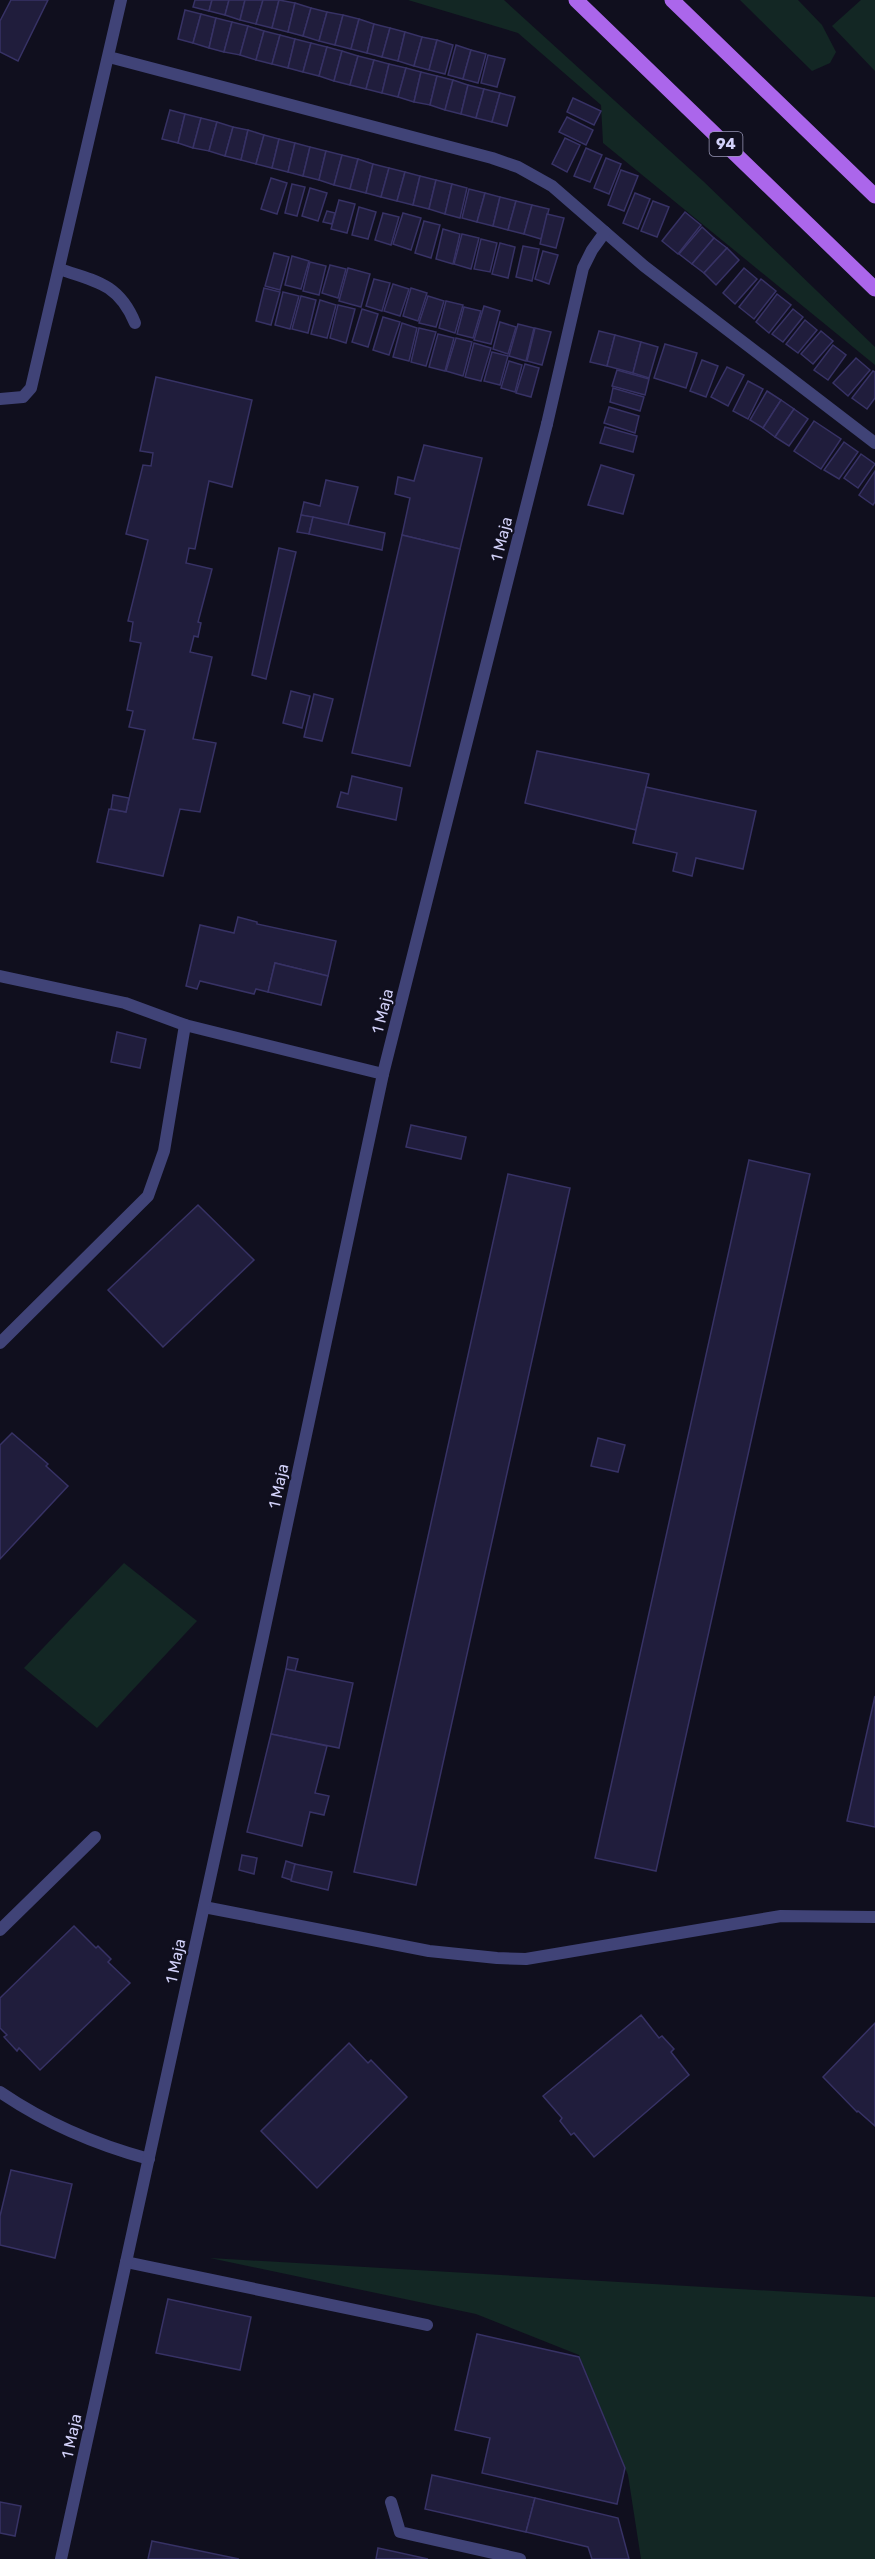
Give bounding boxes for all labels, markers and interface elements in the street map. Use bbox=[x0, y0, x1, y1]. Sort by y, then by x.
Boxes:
road number: 94 bbox=[710, 132, 742, 156]
street label: 1 Maja bbox=[487, 515, 516, 563]
street label: 1 Maja bbox=[368, 987, 397, 1035]
street label: 1 Maja bbox=[264, 1462, 292, 1510]
street label: 1 Maja bbox=[161, 1937, 189, 1985]
street label: 1 Maja bbox=[57, 2412, 85, 2460]

